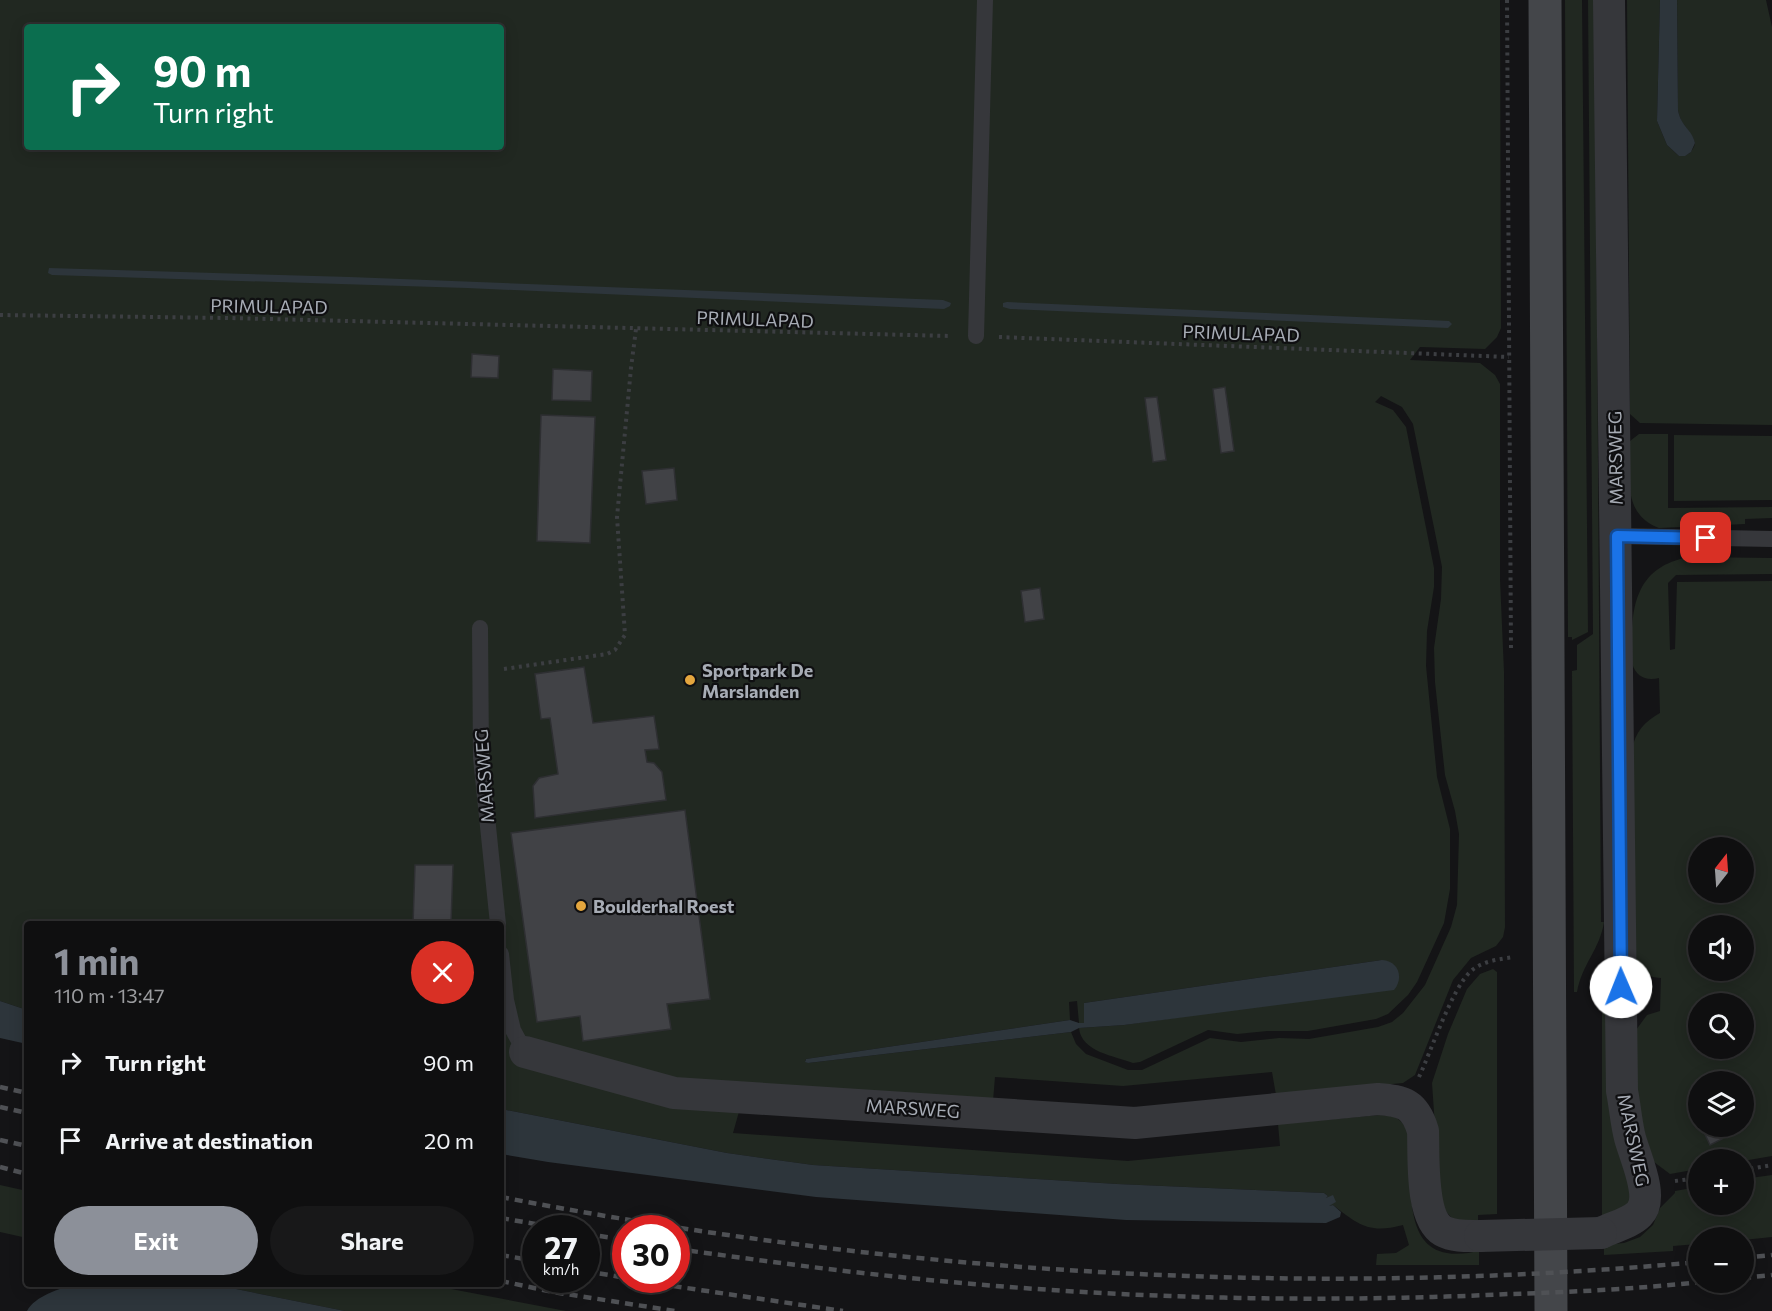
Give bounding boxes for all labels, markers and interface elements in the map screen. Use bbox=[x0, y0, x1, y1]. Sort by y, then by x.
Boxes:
text: 90 m bbox=[153, 44, 252, 96]
icon: right bbox=[54, 48, 132, 126]
text: Turn right bbox=[153, 96, 273, 129]
street label: PRIMULAPAD bbox=[210, 294, 328, 318]
street label: PRIMULAPAD bbox=[696, 306, 814, 332]
street label: PRIMULAPAD bbox=[1182, 320, 1300, 346]
street label: MARSWEG bbox=[1603, 411, 1627, 505]
pin bbox=[1680, 512, 1731, 563]
icon: arrive bbox=[1689, 521, 1722, 554]
place label: Sportpark De Marslanden bbox=[702, 659, 813, 702]
marker: Sportpark De Marslanden bbox=[683, 673, 697, 687]
street label: MARSWEG bbox=[470, 728, 498, 824]
north arrow bbox=[1688, 837, 1754, 903]
map controls bbox=[1688, 837, 1754, 1293]
place label: Boulderhal Roest bbox=[593, 895, 735, 917]
marker: Boulderhal Roest bbox=[574, 899, 588, 913]
button: sound bbox=[1688, 915, 1754, 981]
text: 1 min bbox=[54, 938, 139, 982]
button: close bbox=[411, 941, 474, 1004]
position arrow bbox=[1589, 955, 1653, 1019]
text: 110 m · 13:47 bbox=[54, 983, 165, 1007]
button: search bbox=[1688, 993, 1754, 1059]
icon: right bbox=[54, 1046, 87, 1079]
text: Turn right bbox=[105, 1049, 206, 1076]
text: 90 m bbox=[423, 1049, 474, 1076]
button: layers bbox=[1688, 1071, 1754, 1137]
street label: MARSWEG bbox=[1613, 1092, 1655, 1188]
street label: MARSWEG bbox=[865, 1094, 961, 1122]
icon: arrive bbox=[54, 1124, 87, 1157]
text: Arrive at destination bbox=[105, 1127, 313, 1154]
text: 20 m bbox=[424, 1127, 474, 1154]
button: + bbox=[1688, 1149, 1754, 1215]
button: Exit bbox=[54, 1206, 258, 1275]
button: Share bbox=[270, 1206, 474, 1275]
speed limit sign: 30 bbox=[612, 1215, 690, 1293]
button: − bbox=[1688, 1227, 1754, 1293]
text: 27 bbox=[544, 1228, 578, 1265]
text: km/h bbox=[543, 1260, 579, 1278]

